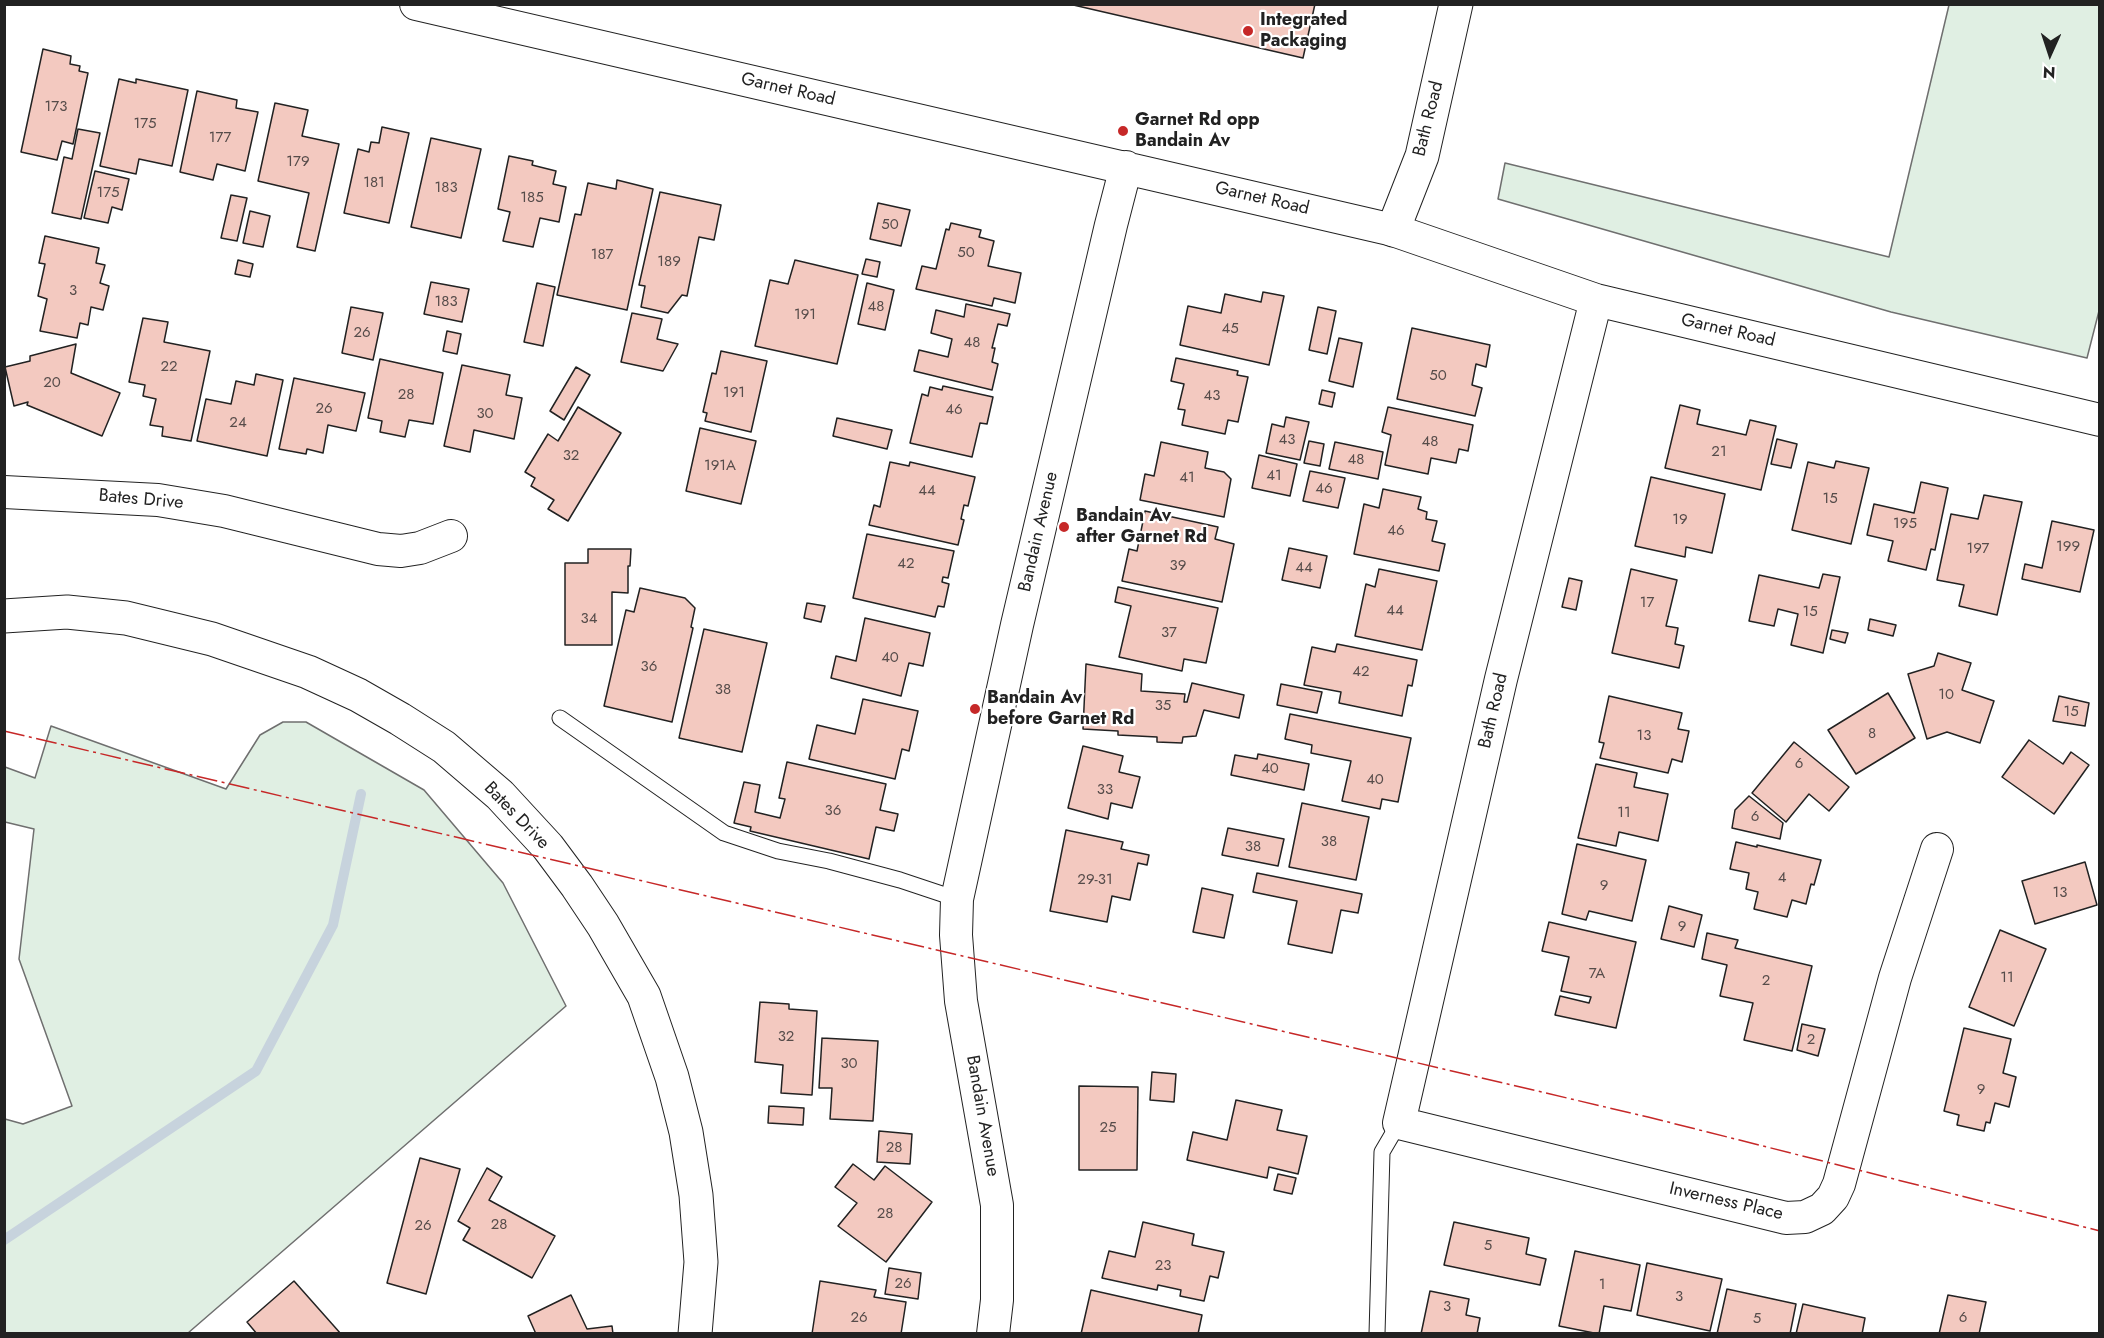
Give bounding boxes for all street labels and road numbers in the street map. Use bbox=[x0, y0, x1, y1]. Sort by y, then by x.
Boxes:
street label: Garnet Road bbox=[739, 69, 837, 111]
street label: Bath Road bbox=[1409, 79, 1449, 159]
street label: Garnet Road bbox=[1213, 178, 1311, 220]
street label: Garnet Road bbox=[1679, 310, 1777, 352]
street label: Bandain Avenue bbox=[1015, 470, 1063, 594]
street label: Bates Drive bbox=[98, 486, 184, 514]
street label: Bath Road bbox=[1475, 671, 1513, 751]
street label: Bates Drive bbox=[479, 778, 553, 854]
street label: Bandain Avenue bbox=[961, 1054, 1003, 1178]
street label: Inverness Place bbox=[1667, 1178, 1785, 1226]

